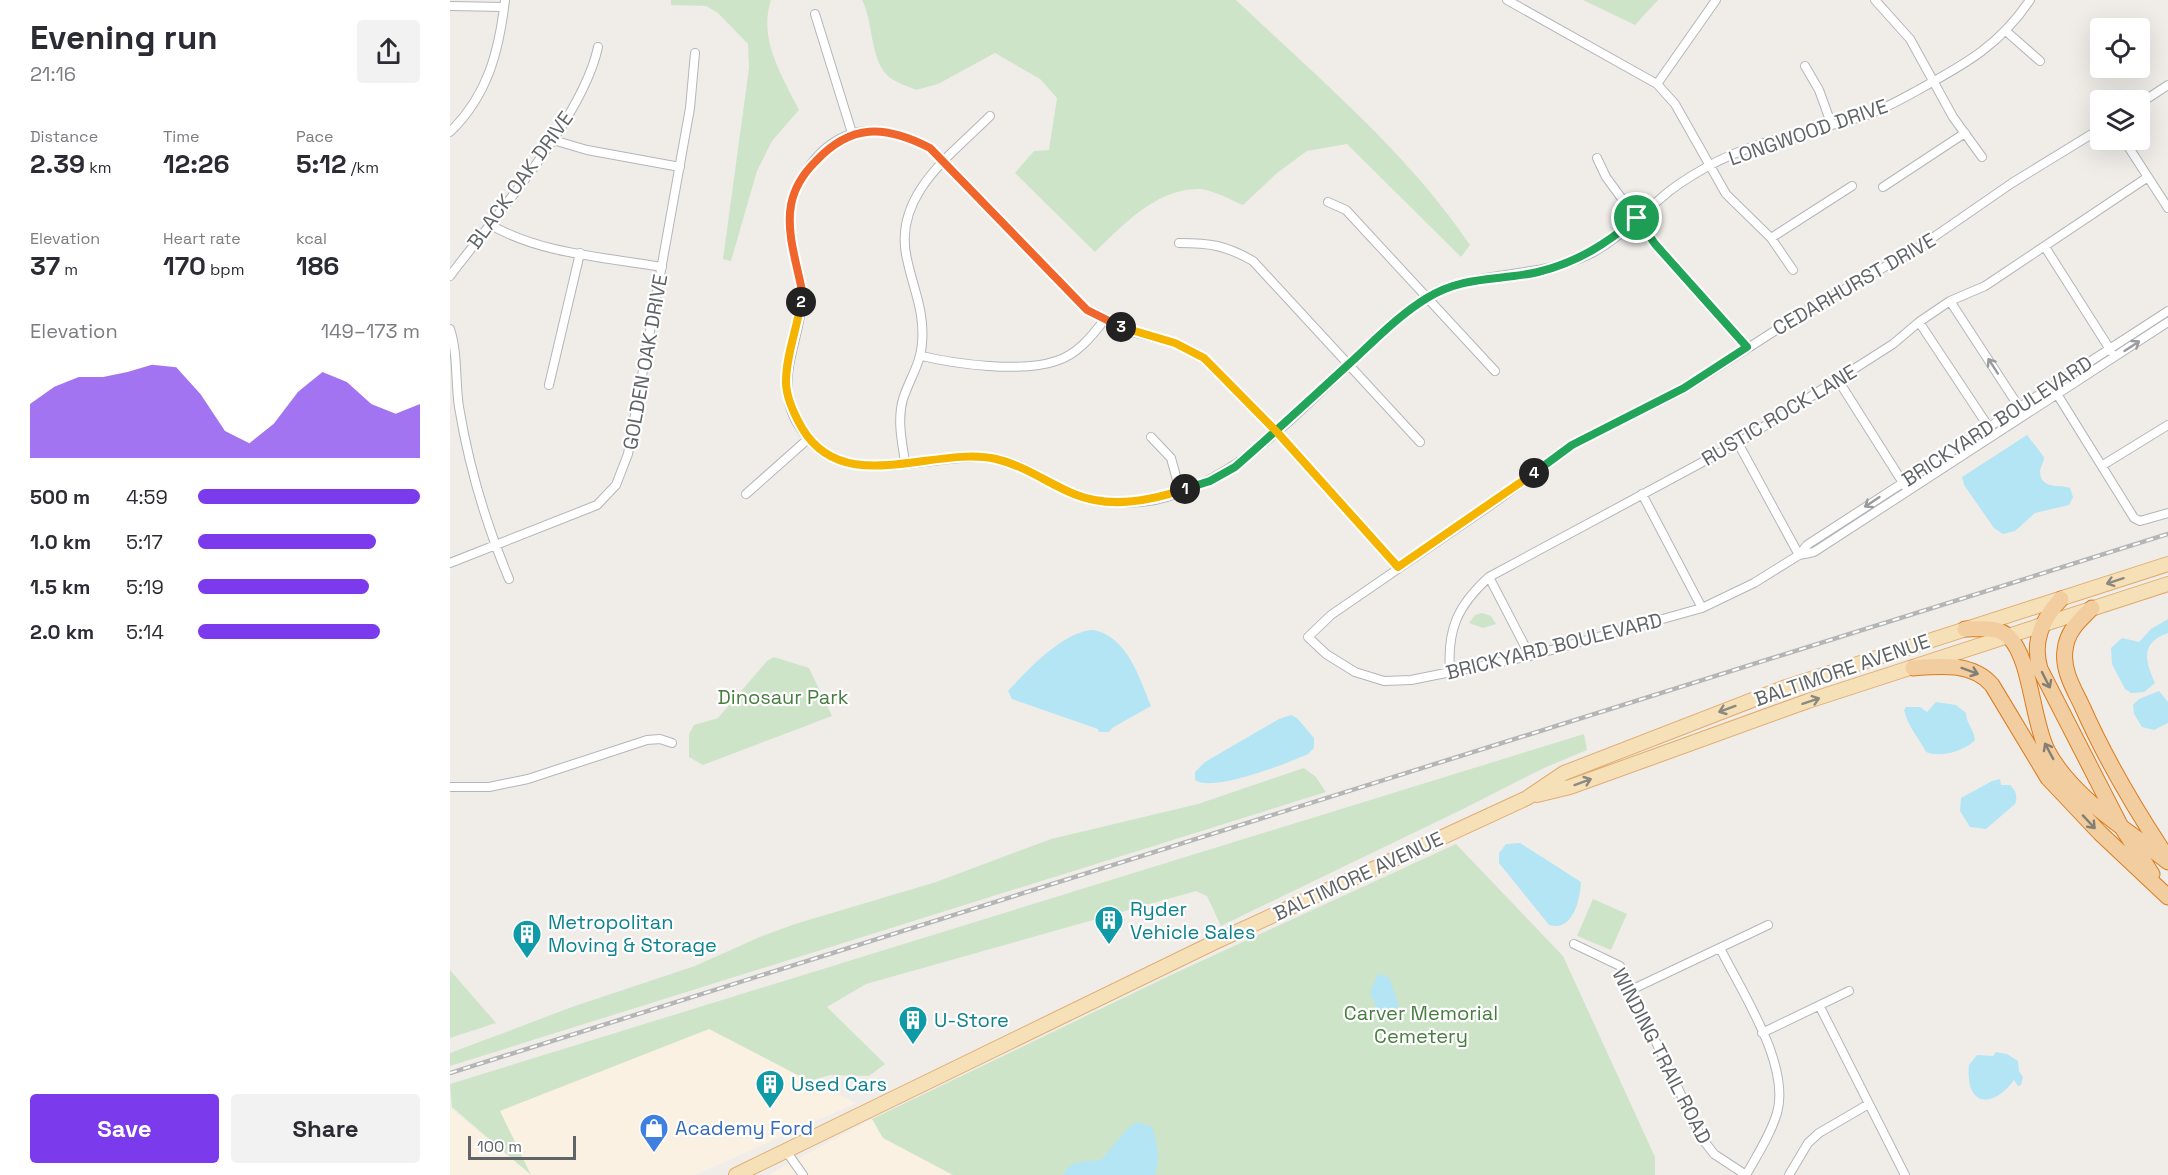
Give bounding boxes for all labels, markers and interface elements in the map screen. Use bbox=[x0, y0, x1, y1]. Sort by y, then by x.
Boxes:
text: Evening run bbox=[30, 17, 218, 59]
map controls bbox=[2090, 18, 2150, 150]
button: locate bbox=[2090, 18, 2150, 78]
button: share bbox=[357, 20, 420, 83]
text: 21:16 bbox=[30, 61, 76, 87]
button: layers bbox=[2090, 90, 2150, 150]
street label: LONGWOOD DRIVE bbox=[1725, 93, 1891, 171]
street label: BLACK OAK DRIVE bbox=[461, 106, 579, 254]
text: Distance bbox=[30, 126, 98, 147]
text: Time bbox=[163, 126, 199, 147]
text: Pace bbox=[296, 126, 333, 147]
text: 2.39 bbox=[30, 147, 85, 181]
text: 12:26 bbox=[163, 147, 229, 181]
text: 5:12 bbox=[296, 147, 347, 181]
text: km bbox=[85, 157, 112, 178]
text: /km bbox=[347, 157, 379, 178]
pin bbox=[1611, 192, 1662, 243]
icon: arrive bbox=[1620, 201, 1653, 234]
street label: CEDARHURST DRIVE bbox=[1768, 227, 1940, 341]
text: Elevation bbox=[30, 228, 100, 249]
text: Heart rate bbox=[163, 228, 241, 249]
text: kcal bbox=[296, 228, 327, 249]
text: 37 bbox=[30, 249, 60, 283]
text: 170 bbox=[163, 249, 206, 283]
text: 186 bbox=[296, 249, 339, 283]
text: m bbox=[60, 259, 78, 280]
text: bpm bbox=[206, 259, 244, 280]
street label: GOLDEN OAK DRIVE bbox=[617, 272, 673, 452]
pin: 2 bbox=[786, 287, 816, 317]
text: 2 bbox=[796, 291, 806, 312]
pin: 3 bbox=[1106, 312, 1136, 342]
text: 3 bbox=[1116, 316, 1126, 337]
text: Elevation bbox=[30, 318, 118, 344]
text: 149–173 m bbox=[321, 318, 420, 344]
one-way arrow bbox=[2123, 339, 2140, 351]
street label: BRICKYARD BOULEVARD bbox=[1897, 350, 2097, 492]
street label: RUSTIC ROCK LANE bbox=[1697, 358, 1861, 472]
one-way arrow bbox=[1987, 358, 1999, 375]
pin: 4 bbox=[1519, 458, 1549, 488]
text: 4 bbox=[1529, 462, 1539, 483]
pin: 1 bbox=[1170, 474, 1200, 504]
text: 1 bbox=[1181, 478, 1189, 499]
text: 500 m bbox=[30, 484, 90, 510]
text: 4:59 bbox=[126, 484, 168, 510]
one-way arrow bbox=[1864, 496, 1880, 508]
text: 1.0 km bbox=[30, 529, 91, 555]
text: 5:17 bbox=[126, 529, 163, 555]
text: 1.5 km bbox=[30, 574, 90, 600]
text: 5:19 bbox=[126, 574, 164, 600]
one-way arrow bbox=[2106, 577, 2125, 588]
street label: BRICKYARD BOULEVARD bbox=[1443, 607, 1665, 685]
text: 2.0 km bbox=[30, 619, 94, 645]
text: 5:14 bbox=[126, 619, 164, 645]
street label: BALTIMORE AVENUE bbox=[1751, 628, 1933, 712]
one-way arrow bbox=[1961, 667, 1979, 678]
one-way arrow bbox=[2041, 671, 2052, 689]
park label: Dinosaur Park bbox=[718, 684, 849, 710]
one-way arrow bbox=[1801, 694, 1820, 705]
one-way arrow bbox=[1718, 705, 1737, 716]
one-way arrow bbox=[2043, 743, 2054, 761]
one-way arrow bbox=[1573, 776, 1592, 787]
one-way arrow bbox=[2082, 814, 2096, 829]
street label: BALTIMORE AVENUE bbox=[1269, 825, 1447, 927]
place label: Ryder Vehicle Sales bbox=[1130, 896, 1256, 945]
building icon: Ryder Vehicle Sales bbox=[1093, 904, 1125, 946]
place label: Metropolitan Moving & Storage bbox=[548, 909, 717, 958]
building icon: Metropolitan Moving & Storage bbox=[511, 918, 543, 960]
street label: WINDING TRAIL ROAD bbox=[1606, 964, 1718, 1148]
park label: Carver Memorial Cemetery bbox=[1344, 1000, 1498, 1049]
building icon: U-Store bbox=[897, 1004, 929, 1046]
place label: U-Store bbox=[934, 1007, 1009, 1033]
building icon: Used Cars bbox=[754, 1068, 786, 1110]
place label: Used Cars bbox=[791, 1071, 887, 1097]
button: Save bbox=[30, 1094, 219, 1163]
button: Share bbox=[231, 1094, 420, 1163]
shop icon: Academy Ford bbox=[638, 1112, 670, 1154]
place label: Academy Ford bbox=[675, 1115, 813, 1141]
scale bar bbox=[468, 1133, 576, 1160]
text: 100 m bbox=[477, 1136, 522, 1157]

